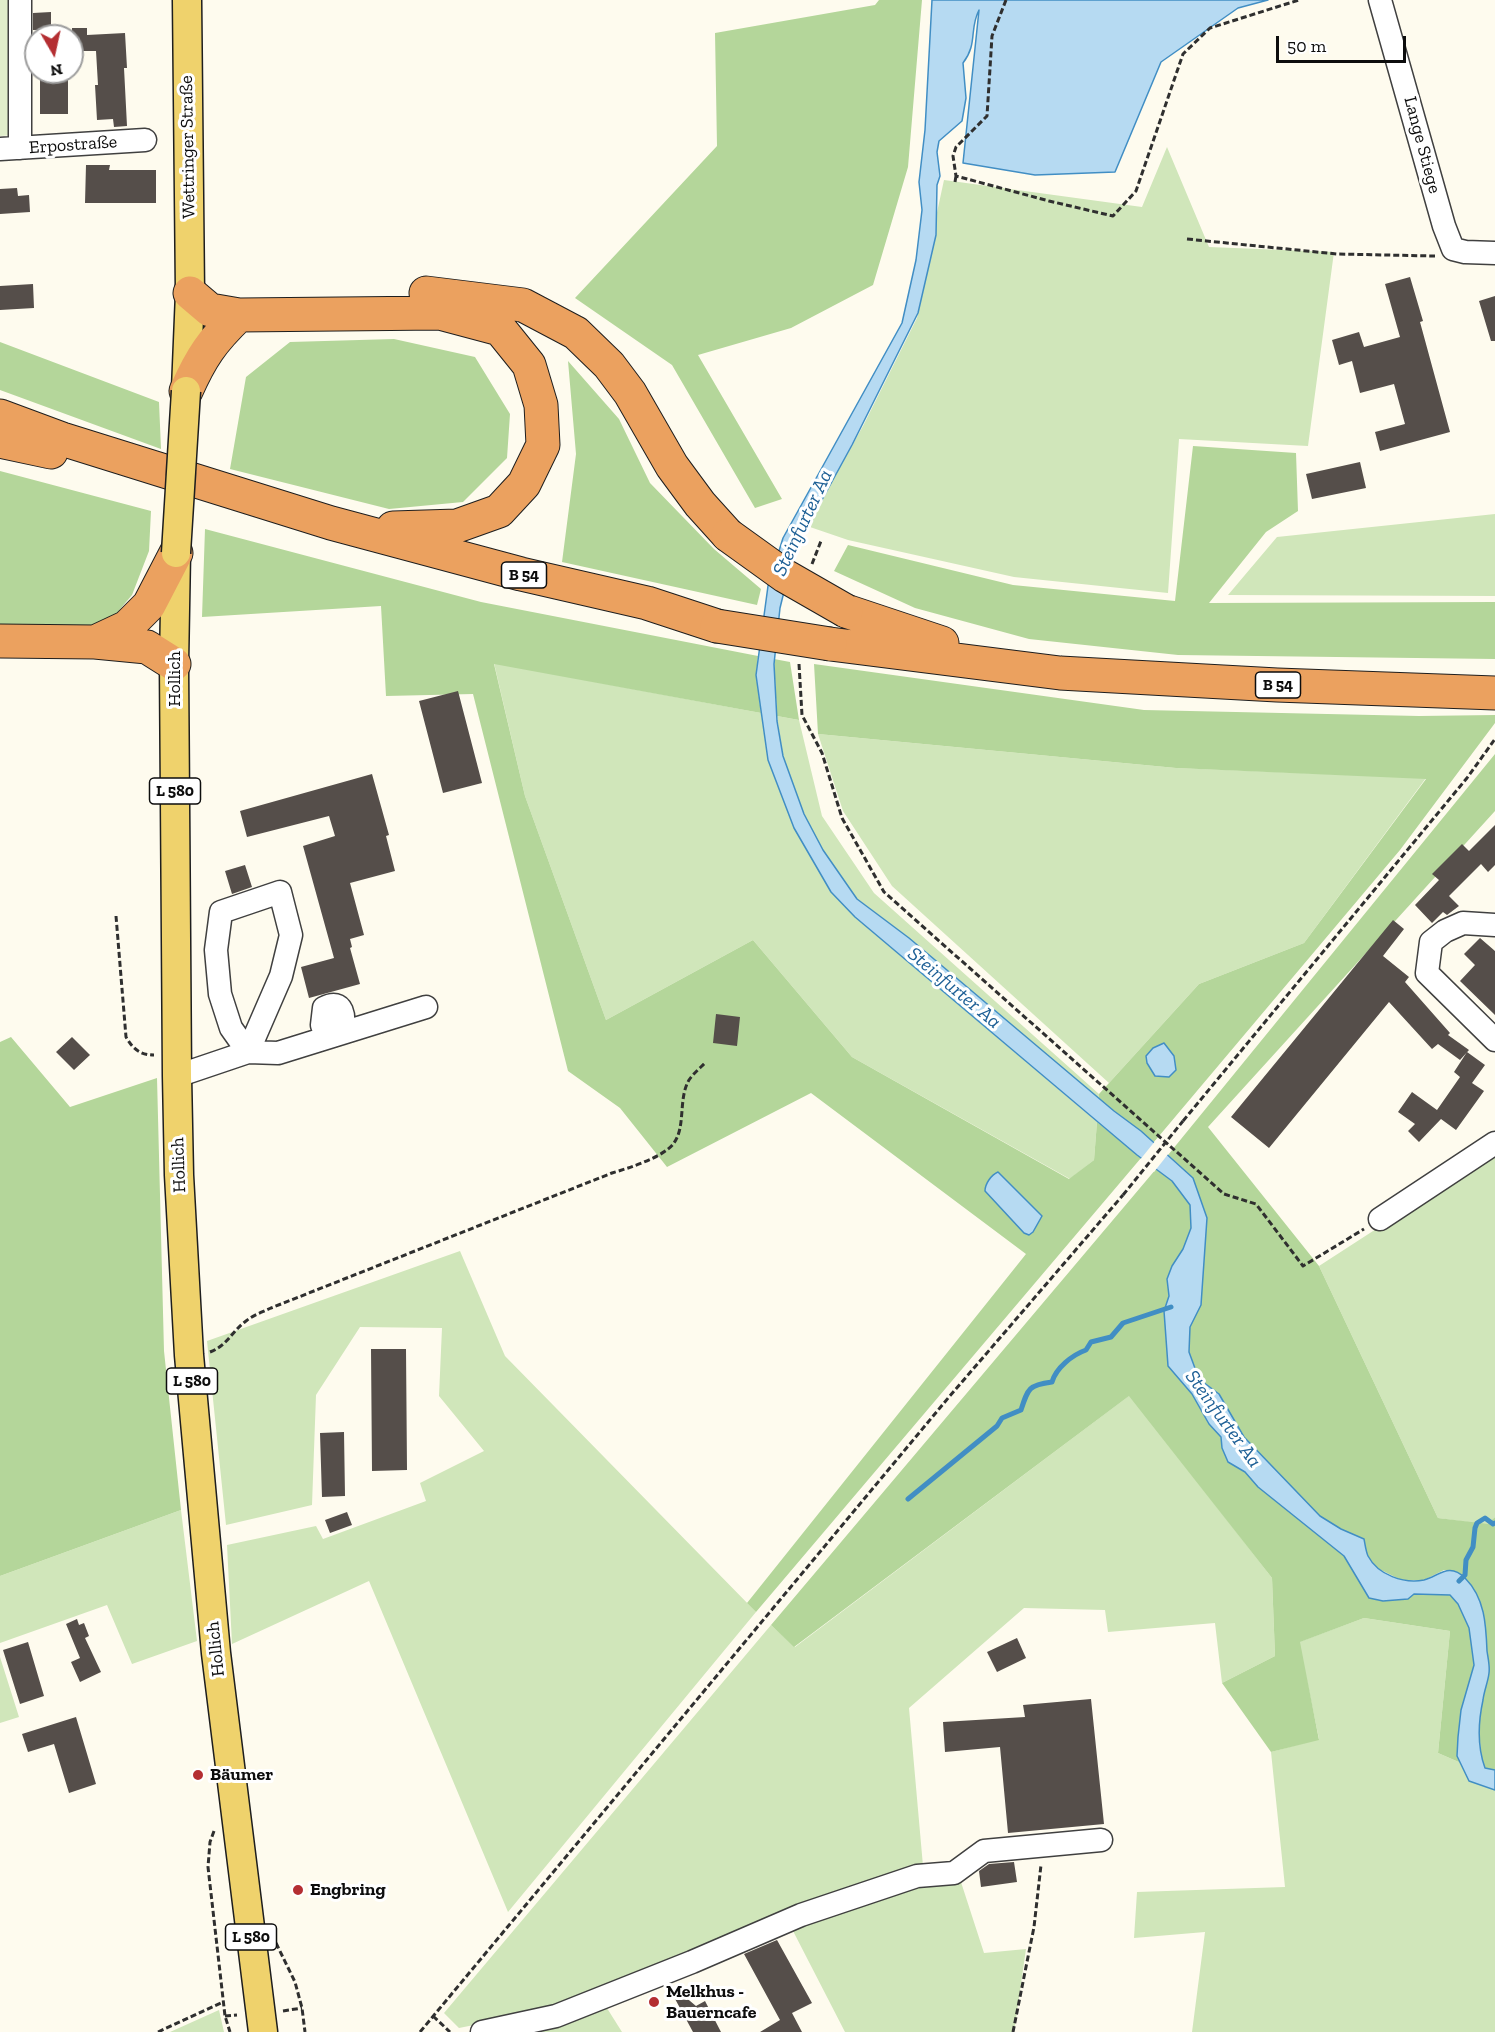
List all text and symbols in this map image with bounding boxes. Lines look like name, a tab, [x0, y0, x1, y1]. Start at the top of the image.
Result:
north arrow	[24, 24, 84, 84]
scale bar	[1279, 24, 1410, 62]
text: 50 m	[1287, 35, 1326, 57]
text: N	[49, 60, 64, 81]
street label: Wettringer Straße	[176, 75, 200, 219]
street label: Lange Stiege	[1399, 94, 1445, 196]
street label: Erpostraße	[28, 131, 118, 159]
water label: Steinfurter Aa	[768, 466, 838, 580]
road number: B 54	[502, 562, 546, 588]
street label: Hollich	[164, 651, 186, 707]
road number: B 54	[1256, 672, 1300, 698]
road number: L 580	[150, 778, 201, 804]
water label: Steinfurter Aa	[902, 942, 1006, 1034]
street label: Hollich	[167, 1137, 191, 1193]
water label: Steinfurter Aa	[1180, 1366, 1266, 1472]
road number: L 580	[166, 1368, 218, 1394]
street label: Hollich	[202, 1620, 230, 1678]
place label: Bäumer	[210, 1764, 273, 1786]
marker: Bäumer	[191, 1768, 205, 1782]
place label: Engbring	[310, 1879, 386, 1901]
marker: Engbring	[291, 1883, 305, 1897]
road number: L 580	[226, 1924, 276, 1950]
place label: Melkhus - Bauerncafe	[666, 1981, 756, 2024]
marker: Melkhus - Bauerncafe	[647, 1995, 661, 2009]

